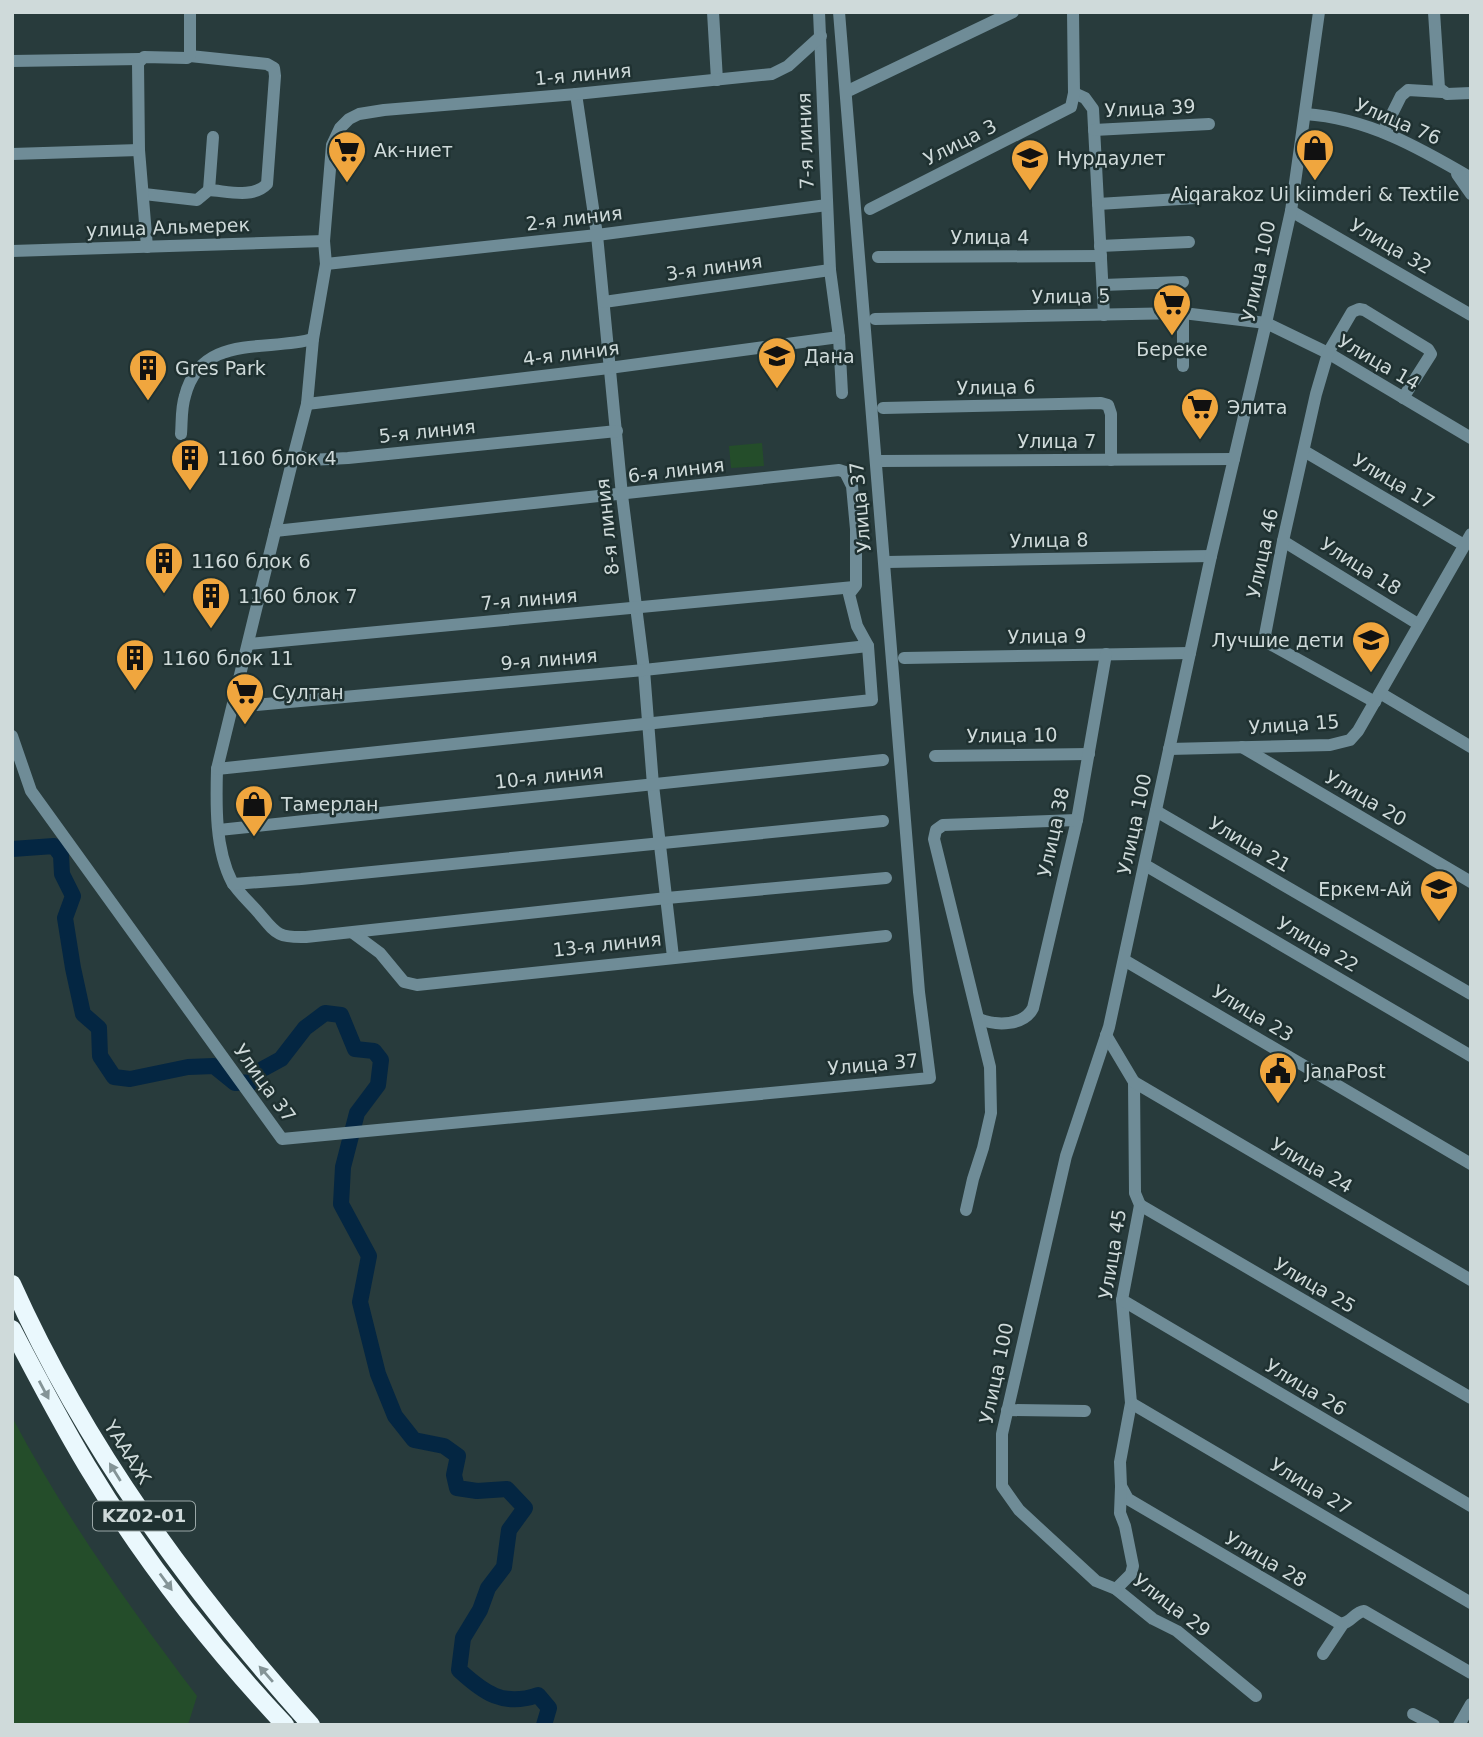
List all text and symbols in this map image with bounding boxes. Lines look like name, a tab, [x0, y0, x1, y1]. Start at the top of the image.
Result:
street label: 1-я линия	[534, 59, 632, 89]
street label: 7-я линия	[792, 92, 818, 190]
street label: Улица 76	[1352, 93, 1444, 149]
street label: Улица 39	[1104, 95, 1196, 121]
street label: Улица 3	[920, 114, 1000, 170]
shop icon: Aiqarakoz Ui kiimderi & Textile	[1294, 127, 1336, 182]
supermarket icon: Ак-ниет	[326, 129, 368, 184]
school or university icon: Нурдаулет	[1009, 137, 1051, 192]
place label: Ак-ниет	[374, 139, 453, 161]
place label: Нурдаулет	[1057, 147, 1166, 169]
place label: Aiqarakoz Ui kiimderi & Textile	[1170, 183, 1460, 205]
street label: 2-я линия	[524, 201, 624, 235]
street label: улица Альмерек	[86, 213, 250, 241]
street label: Улица 32	[1346, 214, 1436, 278]
street label: Улица 100	[1237, 218, 1279, 324]
street label: Улица 4	[951, 226, 1029, 248]
street label: 3-я линия	[664, 249, 764, 285]
supermarket icon: Береке	[1151, 282, 1193, 337]
street label: Улица 5	[1031, 284, 1111, 308]
street label: Улица 14	[1334, 330, 1424, 394]
school or university icon: Дана	[756, 335, 798, 390]
street label: 4-я линия	[521, 336, 621, 370]
place label: Береке	[1136, 338, 1208, 360]
place label: Дана	[804, 345, 855, 367]
building icon: Gres Park	[127, 347, 169, 402]
place label: Gres Park	[175, 357, 266, 379]
street label: Улица 6	[956, 375, 1036, 399]
supermarket icon: Элита	[1179, 386, 1221, 441]
place label: Элита	[1227, 396, 1287, 418]
street label: 5-я линия	[378, 415, 476, 447]
street label: Улица 7	[1018, 430, 1096, 452]
building icon: 1160 блок 4	[169, 437, 211, 492]
place label: 1160 блок 4	[217, 447, 336, 469]
street label: Улица 17	[1349, 449, 1439, 513]
street label: 6-я линия	[626, 453, 726, 487]
street label: Улица 37	[845, 461, 875, 553]
street label: 8-я линия	[591, 478, 623, 576]
street label: Улица 46	[1242, 506, 1282, 600]
street label: Улица 8	[1009, 528, 1089, 552]
street label: Улица 18	[1317, 533, 1405, 599]
building icon: 1160 блок 6	[143, 540, 185, 595]
place label: 1160 блок 6	[191, 550, 310, 572]
building icon: 1160 блок 7	[190, 575, 232, 630]
street label: 7-я линия	[480, 584, 578, 614]
place label: 1160 блок 7	[238, 585, 357, 607]
school or university icon: Лучшие дети	[1350, 619, 1392, 674]
street label: Улица 9	[1007, 624, 1087, 648]
place label: Лучшие дети	[1212, 629, 1344, 651]
building icon: 1160 блок 11	[114, 637, 156, 692]
street label: 9-я линия	[500, 644, 598, 674]
place label: 1160 блок 11	[162, 647, 294, 669]
supermarket icon: Султан	[224, 671, 266, 726]
place label: Султан	[272, 681, 344, 703]
street label: Улица 15	[1248, 710, 1340, 738]
street label: Улица 10	[966, 723, 1058, 747]
street label: 10-я линия	[494, 759, 604, 793]
street label: Улица 20	[1321, 766, 1411, 830]
street label: Улица 100	[1113, 771, 1155, 877]
shop icon: Тамерлан	[233, 783, 275, 838]
street label: Улица 38	[1033, 785, 1073, 879]
place label: Тамерлан	[280, 793, 379, 815]
street label: Улица 21	[1205, 812, 1295, 876]
school or university icon: Еркем-Ай	[1418, 868, 1460, 923]
place label: Еркем-Ай	[1318, 878, 1412, 900]
street label: Улица 22	[1273, 912, 1363, 976]
street label: 13-я линия	[552, 927, 662, 961]
street label: Улица 23	[1208, 980, 1298, 1046]
street label: Улица 37	[229, 1040, 301, 1126]
street label: Улица 37	[827, 1049, 919, 1079]
public building icon: JanaPost	[1257, 1050, 1299, 1105]
place label: JanaPost	[1304, 1060, 1386, 1082]
street label: Улица 24	[1267, 1133, 1357, 1197]
street label: Улица 45	[1094, 1207, 1130, 1301]
street label: Улица 25	[1270, 1253, 1360, 1317]
street label: Улица 100	[975, 1320, 1017, 1426]
street label: Улица 26	[1261, 1354, 1351, 1420]
one-way arrow	[38, 1380, 50, 1400]
street label: ҮАААЖ	[99, 1415, 156, 1488]
street label: Улица 27	[1266, 1453, 1356, 1519]
one-way arrow	[109, 1463, 122, 1482]
road number: KZ02-01	[93, 1502, 195, 1531]
street label: Улица 28	[1221, 1527, 1311, 1591]
street label: Улица 29	[1129, 1569, 1215, 1641]
one-way arrow	[158, 1573, 172, 1591]
one-way arrow	[258, 1665, 274, 1683]

